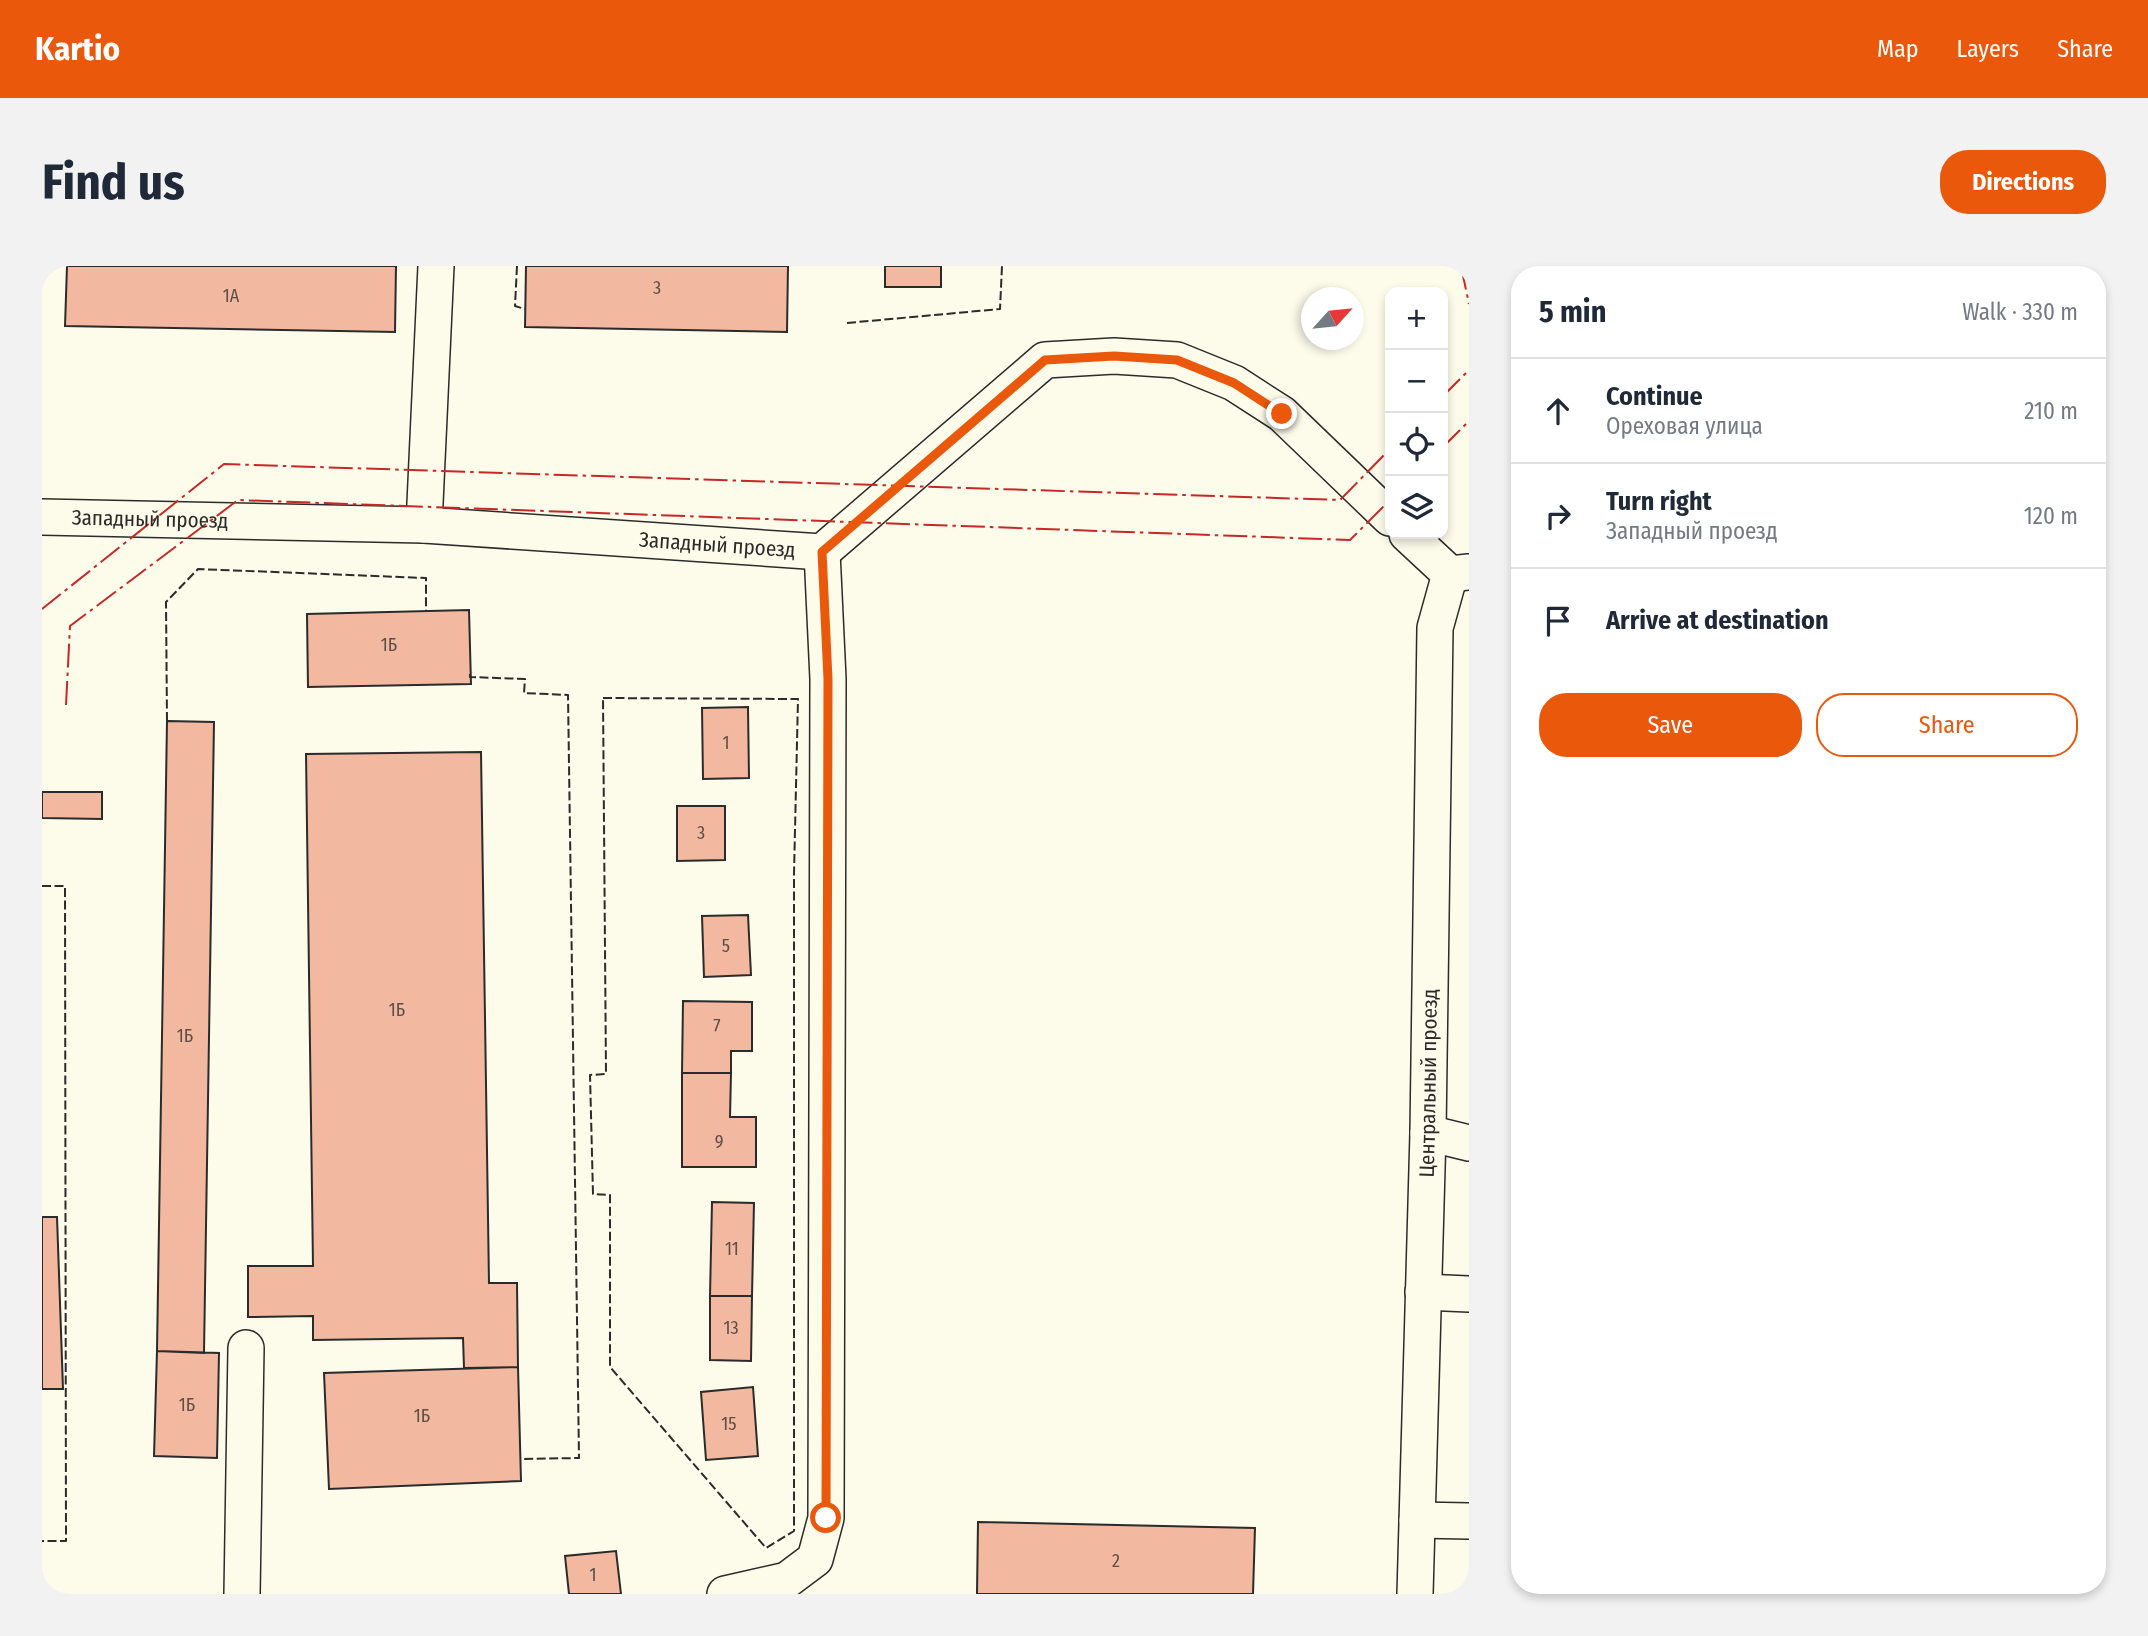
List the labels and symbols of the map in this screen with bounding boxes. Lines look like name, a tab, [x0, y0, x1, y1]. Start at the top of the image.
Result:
house number: 3	[653, 277, 661, 299]
house number: 1А	[223, 285, 240, 307]
north arrow	[1301, 287, 1364, 350]
route end	[1266, 398, 1297, 429]
street label: Западный проезд	[71, 505, 229, 534]
street label: Западный проезд	[638, 527, 796, 563]
house number: 1Б	[381, 634, 397, 656]
house number: 1	[722, 732, 730, 754]
house number: 3	[697, 822, 705, 844]
house number: 5	[722, 935, 730, 957]
street label: Центральный проезд	[1414, 989, 1443, 1178]
house number: 1Б	[389, 999, 405, 1021]
house number: 7	[713, 1015, 721, 1037]
house number: 1Б	[177, 1025, 193, 1047]
house number: 9	[715, 1131, 723, 1153]
house number: 11	[725, 1238, 739, 1260]
house number: 13	[723, 1317, 739, 1339]
house number: 1Б	[179, 1394, 195, 1416]
house number: 1Б	[414, 1405, 430, 1427]
house number: 15	[721, 1413, 737, 1435]
route start	[810, 1502, 841, 1533]
house number: 2	[1112, 1550, 1120, 1572]
house number: 1	[589, 1564, 597, 1586]

